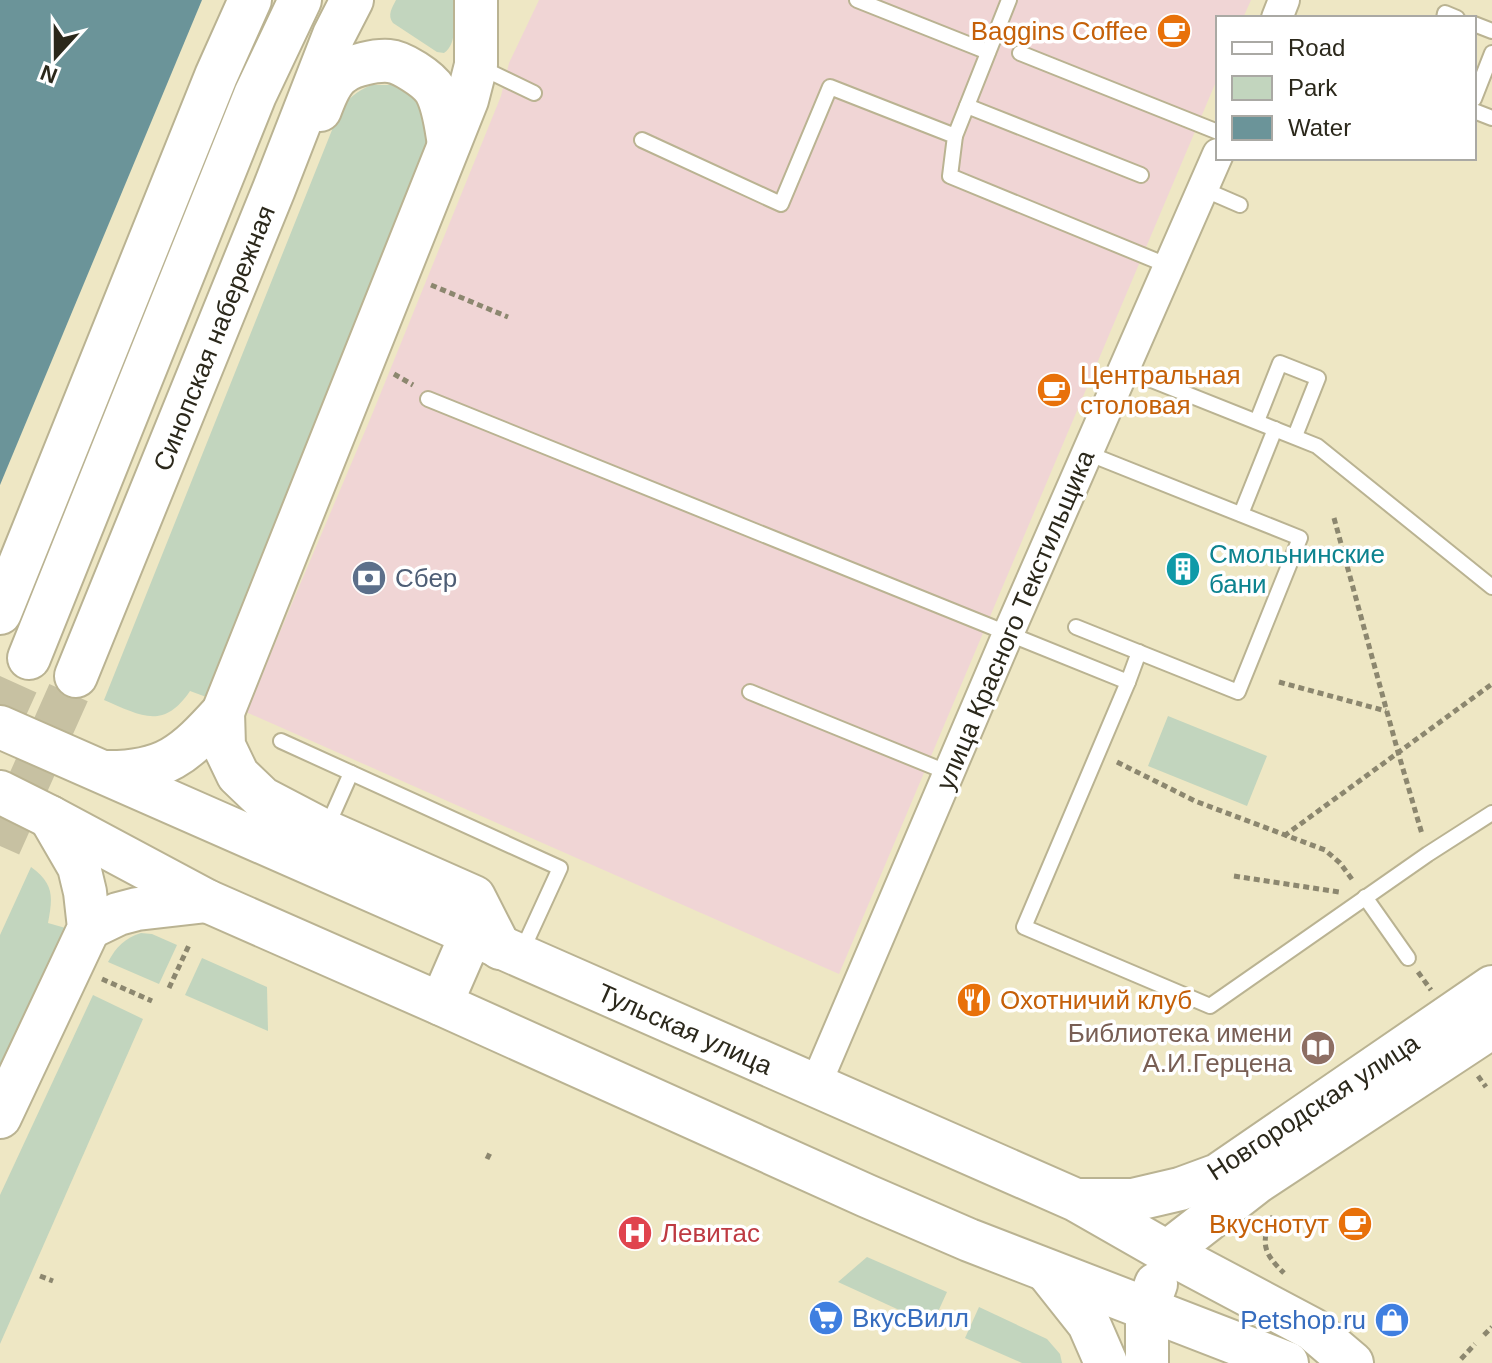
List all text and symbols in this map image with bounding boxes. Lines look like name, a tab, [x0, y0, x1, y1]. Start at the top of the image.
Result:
cafe icon: Baggins Coffee	[1155, 12, 1193, 50]
north arrow	[16, 16, 96, 96]
place label: Baggins Coffee	[971, 16, 1148, 46]
legend	[1216, 16, 1476, 160]
text: Road	[1288, 34, 1345, 61]
text: N	[37, 60, 61, 89]
text: Park	[1288, 74, 1338, 101]
text: Water	[1288, 114, 1351, 141]
street label: Синопская набережная	[147, 201, 281, 475]
place label: Центральная столовая	[1080, 360, 1241, 420]
cafe icon: Центральная столовая	[1035, 371, 1073, 409]
street label: улица Красного Текстильщика	[930, 445, 1101, 794]
place label: Смольнинские бани	[1209, 539, 1385, 599]
building icon: Смольнинские бани	[1164, 550, 1202, 588]
bank icon: Сбер	[350, 559, 388, 597]
place label: Сбер	[395, 563, 457, 593]
street label: Тульская улица	[593, 977, 777, 1081]
restaurant icon: Охотничий клуб	[955, 981, 993, 1019]
place label: Охотничий клуб	[1000, 985, 1192, 1015]
place label: Библиотека имени А.И.Герцена	[1068, 1018, 1293, 1078]
street label: Новгородская улица	[1202, 1027, 1425, 1187]
library icon: Библиотека имени А.И.Герцена	[1299, 1029, 1337, 1067]
cafe icon: Вкуснотут	[1336, 1205, 1374, 1243]
place label: Вкуснотут	[1209, 1209, 1329, 1239]
hospital icon: Левитас	[616, 1214, 654, 1252]
place label: Левитас	[661, 1218, 760, 1248]
supermarket icon: ВкусВилл	[807, 1299, 845, 1337]
shop icon: Petshop.ru	[1373, 1301, 1411, 1339]
place label: ВкусВилл	[852, 1303, 969, 1333]
place label: Petshop.ru	[1240, 1305, 1366, 1335]

